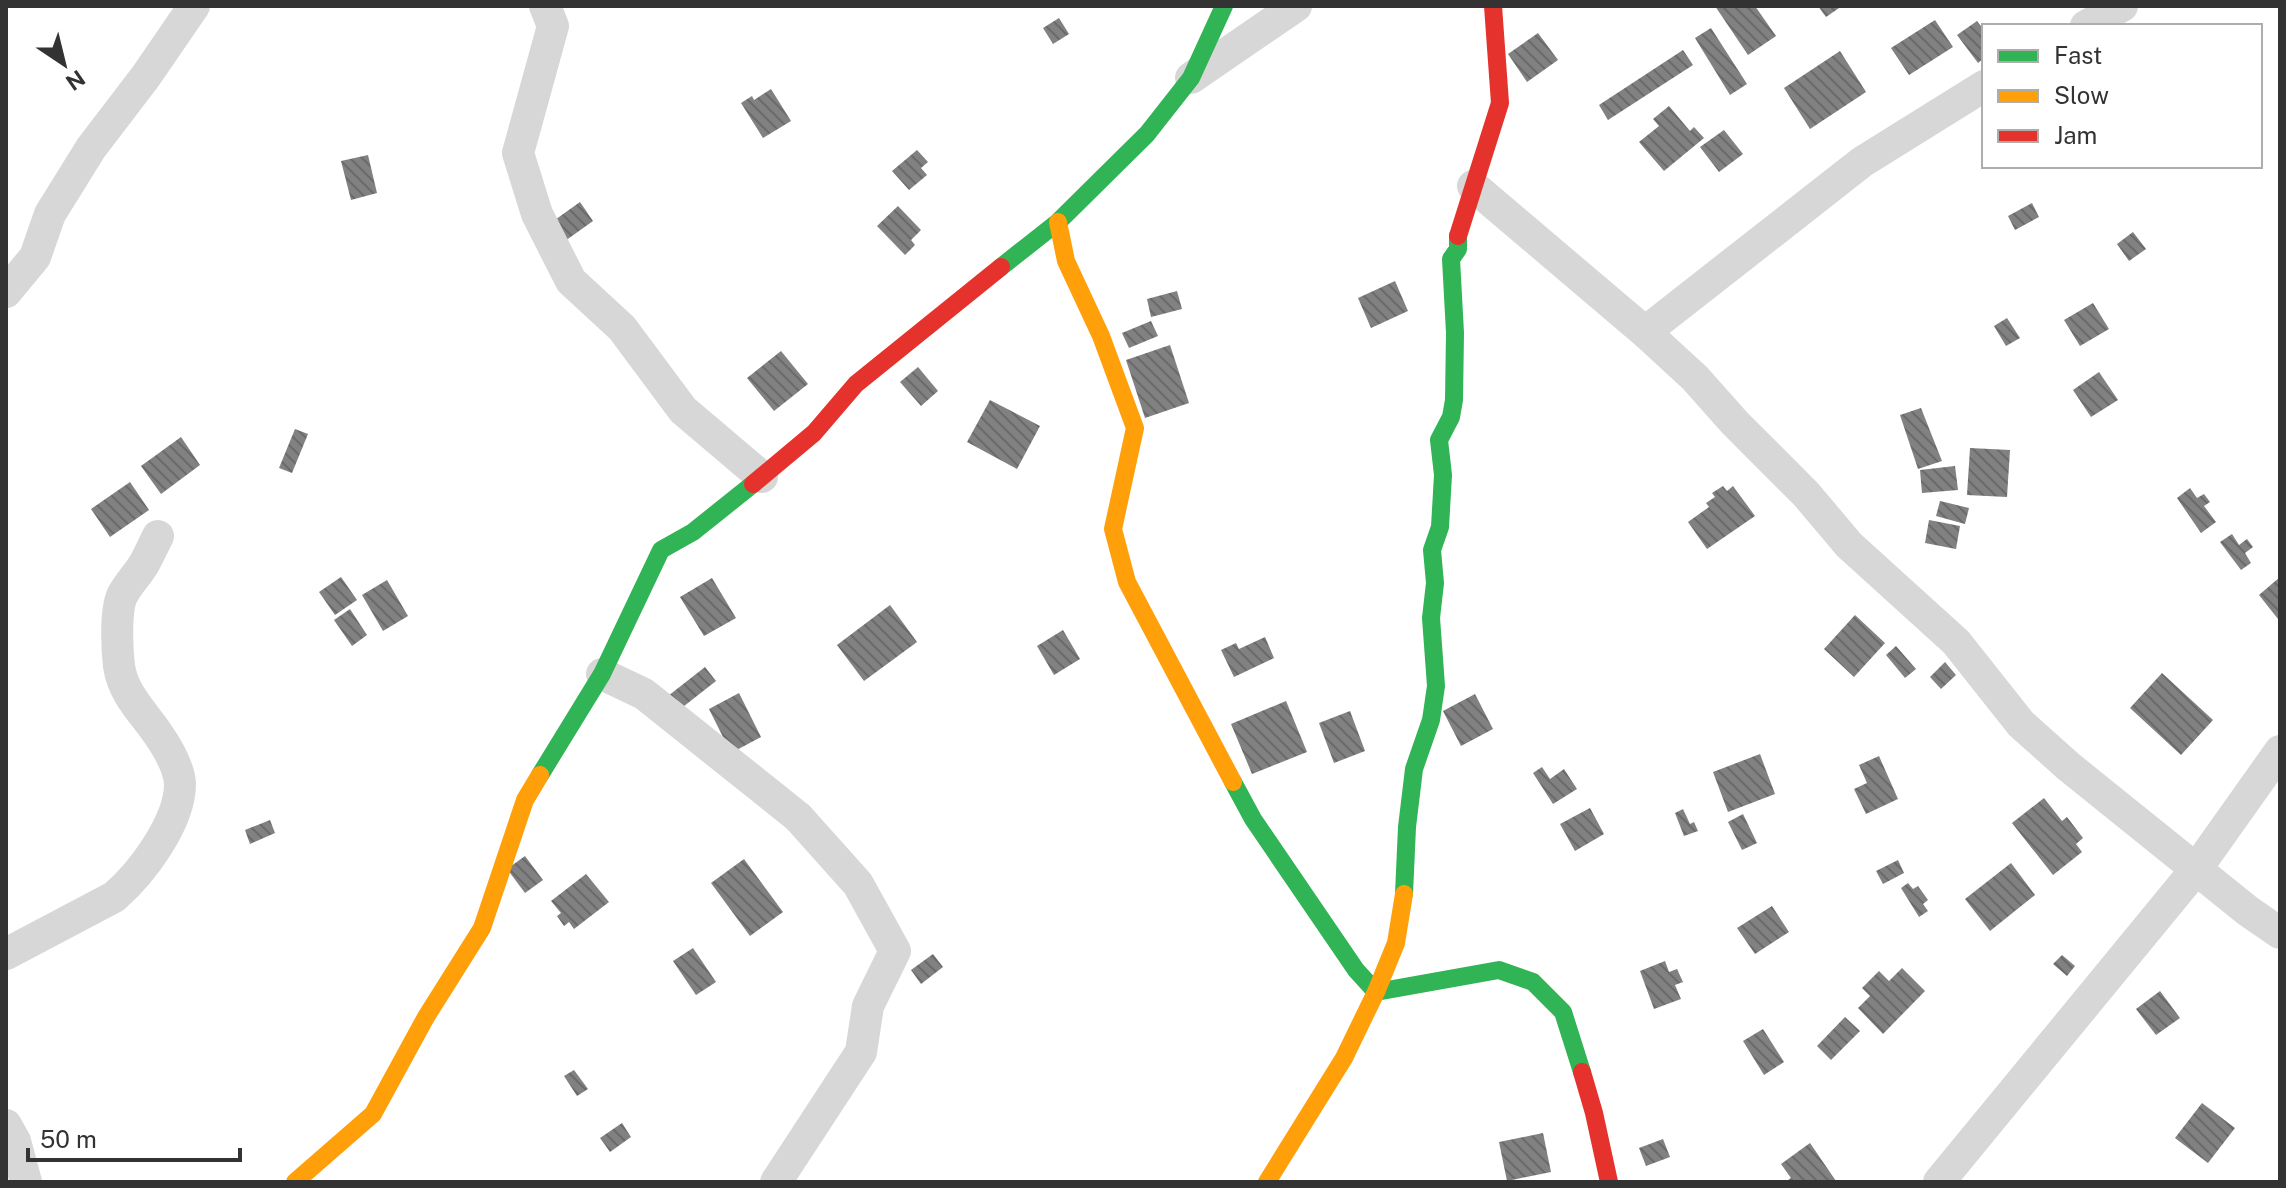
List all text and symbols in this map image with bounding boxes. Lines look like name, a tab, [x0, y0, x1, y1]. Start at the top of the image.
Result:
north arrow	[24, 24, 104, 104]
legend	[1982, 24, 2262, 168]
text: Fast	[2054, 41, 2102, 69]
text: N	[61, 65, 90, 96]
text: Slow	[2054, 81, 2109, 109]
text: Jam	[2054, 121, 2097, 149]
scale bar	[28, 1112, 240, 1162]
text: 50 m	[40, 1125, 97, 1153]

